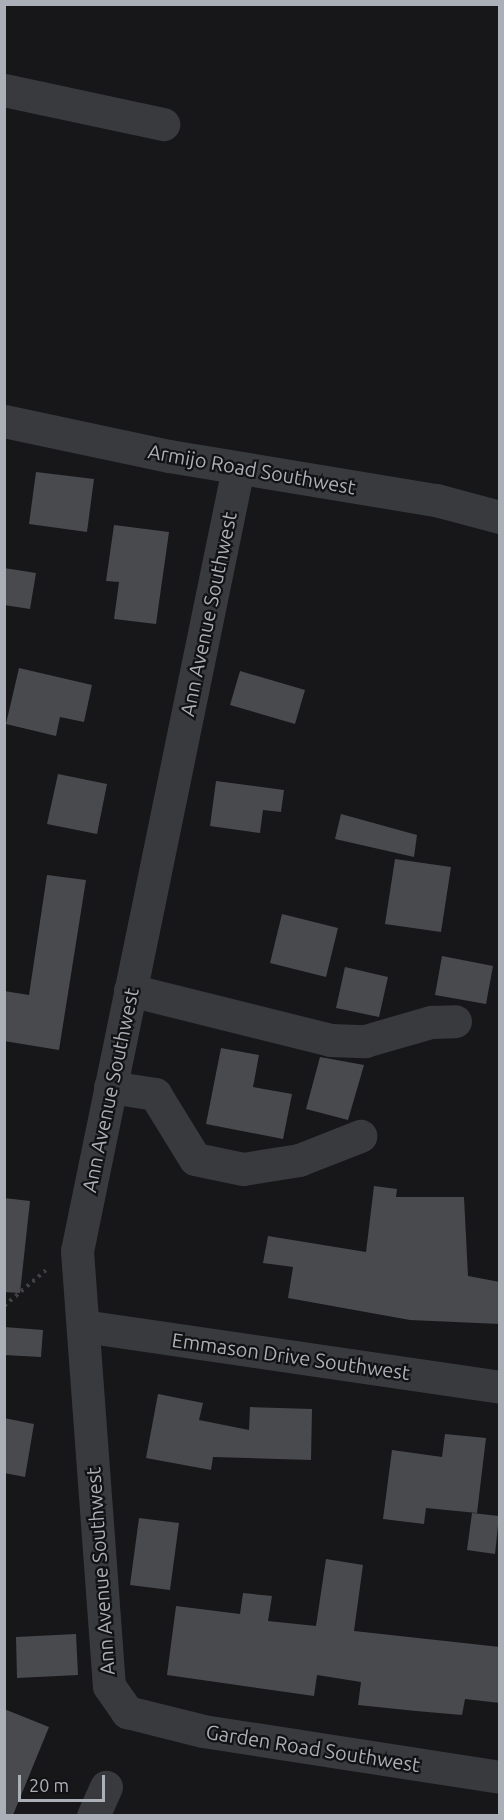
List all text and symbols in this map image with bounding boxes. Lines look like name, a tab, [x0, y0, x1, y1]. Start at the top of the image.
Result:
street label: Armijo Road Southwest	[146, 439, 358, 499]
street label: Ann Avenue Southwest	[175, 510, 241, 718]
street label: Ann Avenue Southwest	[77, 986, 143, 1194]
street label: Emmason Drive Southwest	[170, 1327, 412, 1385]
street label: Ann Avenue Southwest	[81, 1466, 119, 1676]
street label: Garden Road Southwest	[204, 1719, 422, 1777]
scale bar	[21, 1763, 108, 1801]
text: 20 m	[29, 1775, 69, 1795]

